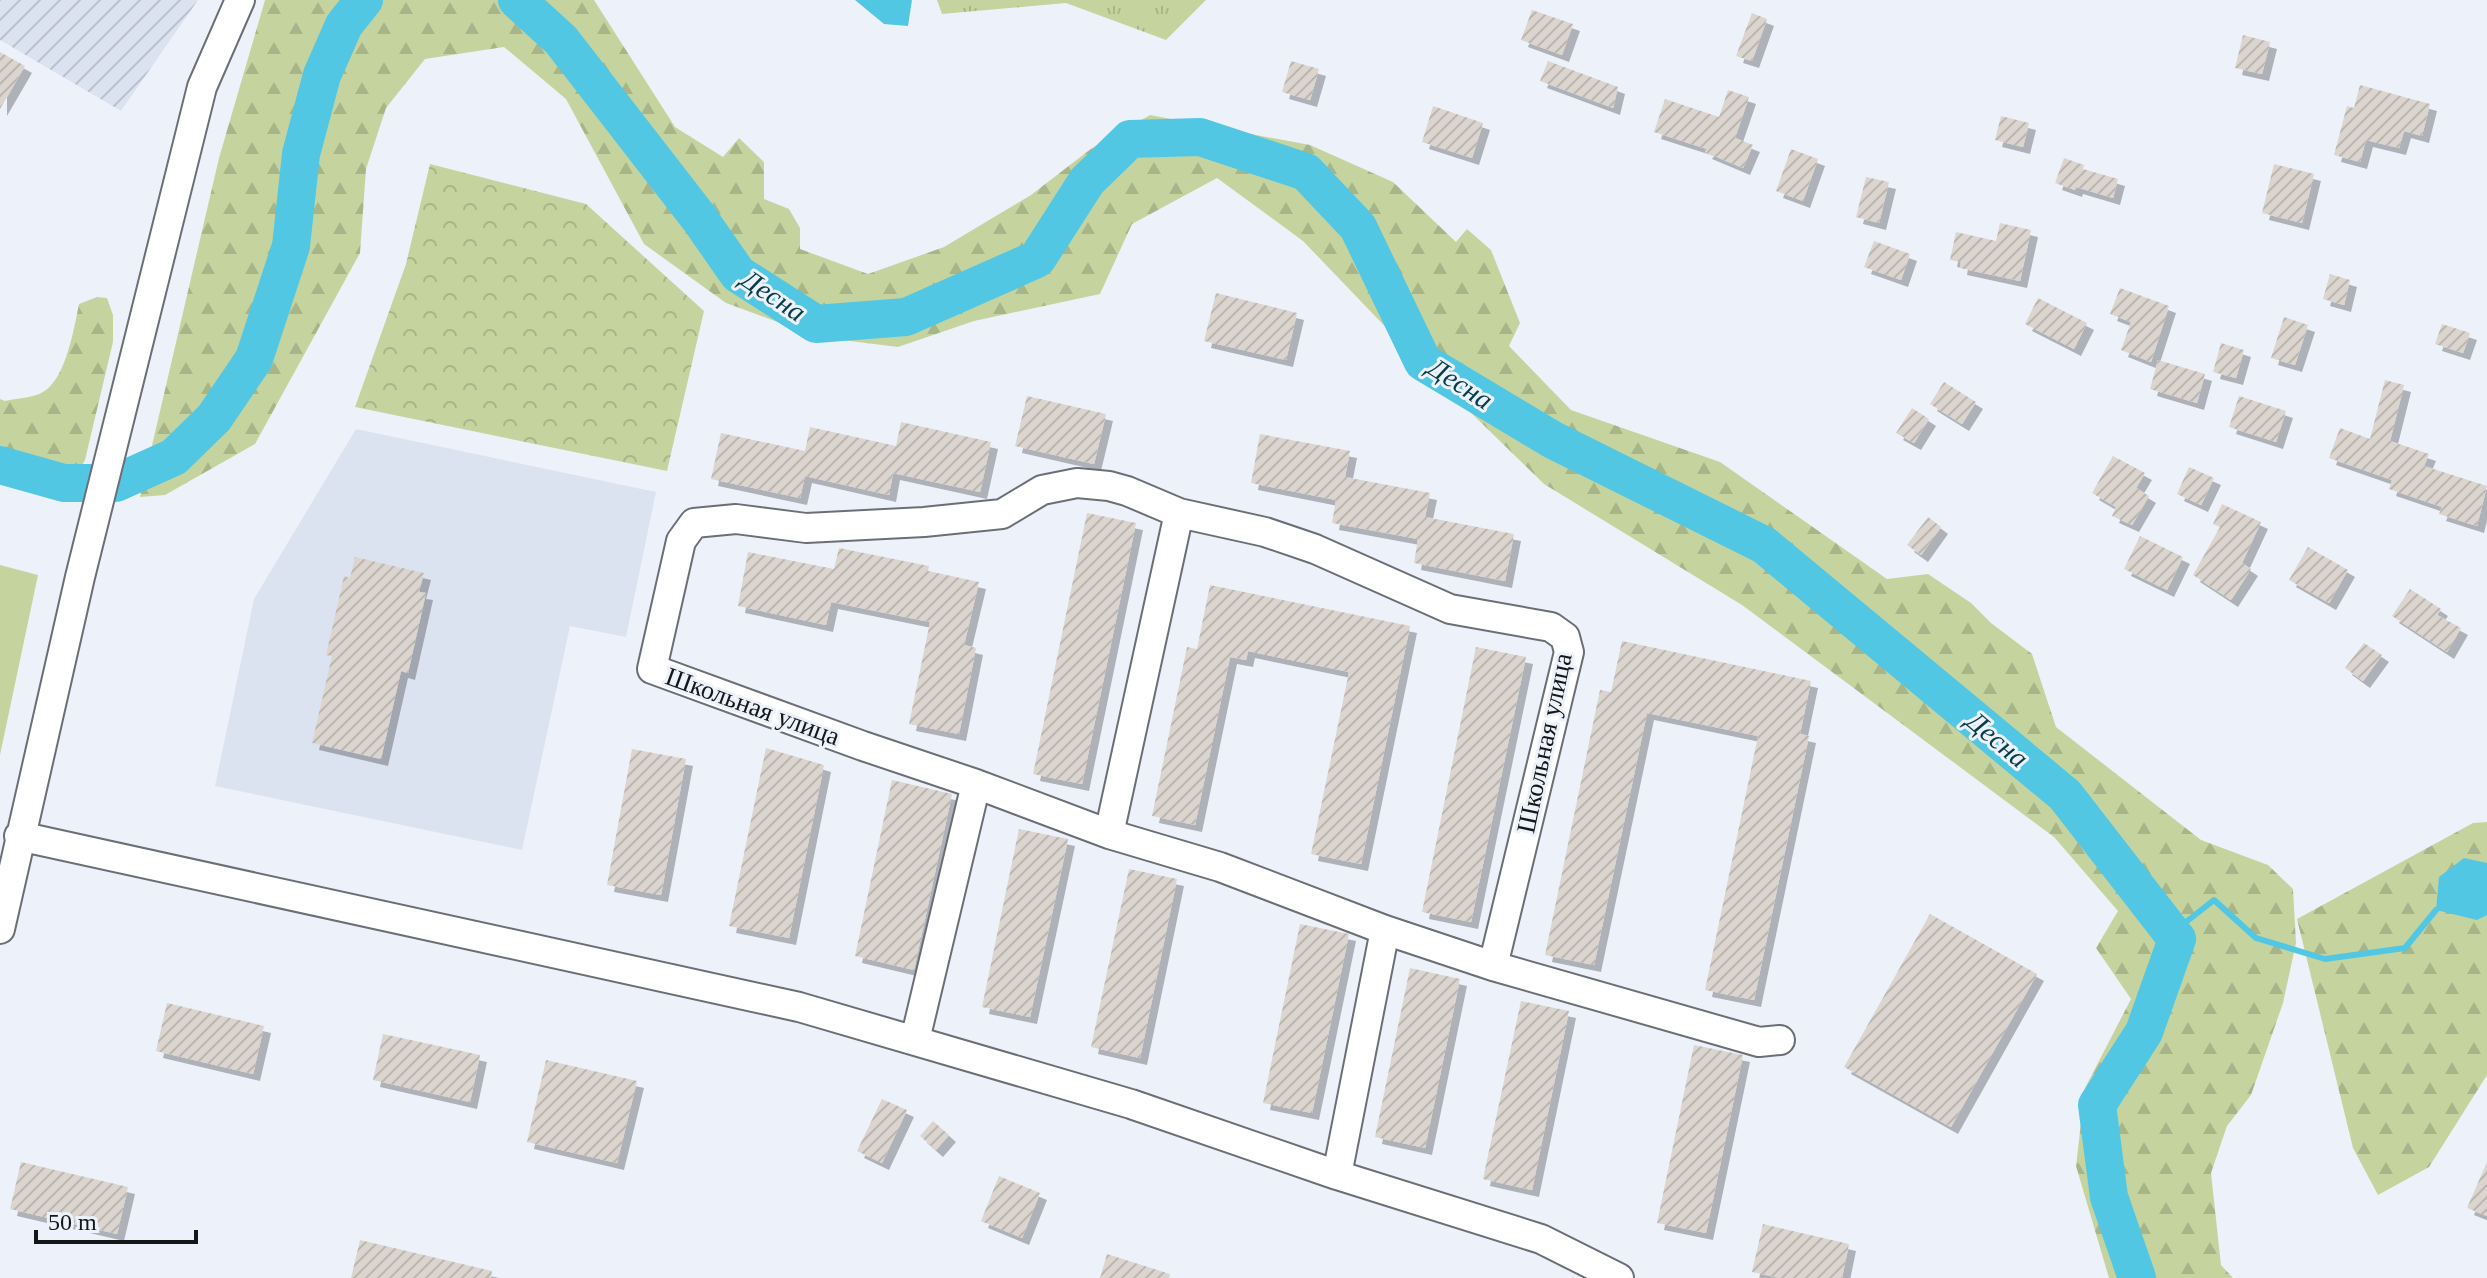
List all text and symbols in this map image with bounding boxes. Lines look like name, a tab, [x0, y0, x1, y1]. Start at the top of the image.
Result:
water label: Десна	[733, 261, 811, 328]
water label: Десна	[1420, 350, 1499, 416]
street label: Школьная улица	[1511, 650, 1578, 836]
street label: Школьная улица	[662, 662, 844, 752]
water label: Десна	[1959, 703, 2035, 774]
scale bar	[36, 1194, 196, 1244]
text: 50 m	[48, 1209, 97, 1235]

